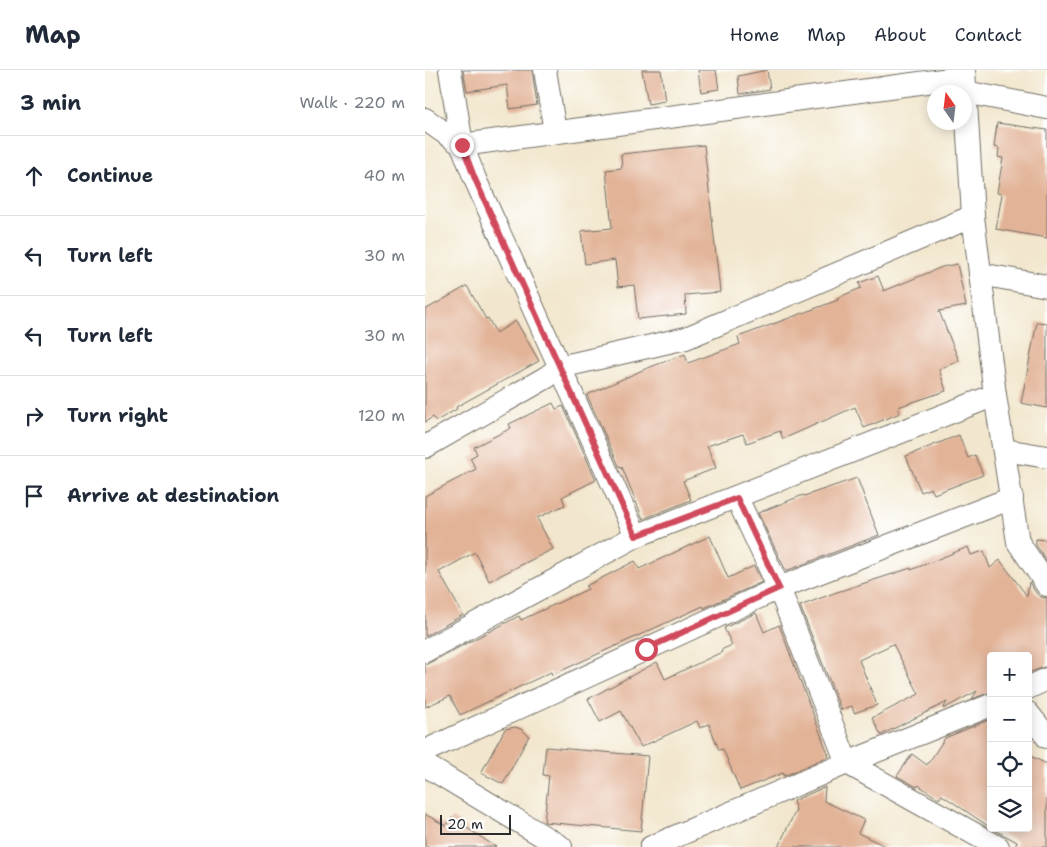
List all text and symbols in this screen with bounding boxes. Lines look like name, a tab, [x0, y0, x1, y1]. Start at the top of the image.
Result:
text: Map	[25, 19, 81, 51]
text: Home	[730, 23, 779, 47]
text: Map	[807, 23, 846, 47]
text: About	[874, 23, 927, 47]
text: Contact	[955, 23, 1022, 47]
north arrow	[927, 85, 972, 130]
text: 3 min	[20, 89, 81, 117]
text: Walk · 220 m	[299, 92, 405, 113]
route end	[451, 134, 474, 157]
icon: ahead	[20, 162, 48, 190]
text: Continue	[67, 163, 153, 188]
text: 40 m	[363, 165, 405, 186]
icon: left	[20, 242, 48, 270]
text: Turn left	[67, 243, 153, 268]
text: 30 m	[364, 245, 405, 266]
icon: left	[20, 322, 48, 350]
text: Turn left	[67, 323, 153, 348]
text: 30 m	[364, 325, 405, 346]
icon: right	[20, 402, 48, 430]
text: Turn right	[67, 403, 168, 428]
text: 120 m	[358, 405, 405, 426]
icon: arrive	[20, 482, 48, 510]
text: Arrive at destination	[67, 483, 279, 508]
route start	[635, 638, 658, 661]
map controls	[987, 652, 1032, 832]
button: +	[987, 652, 1032, 697]
button: −	[987, 697, 1032, 742]
button: locate	[987, 742, 1032, 787]
button: layers	[987, 787, 1032, 832]
scale bar	[440, 812, 511, 835]
text: 20 m	[447, 815, 483, 833]

